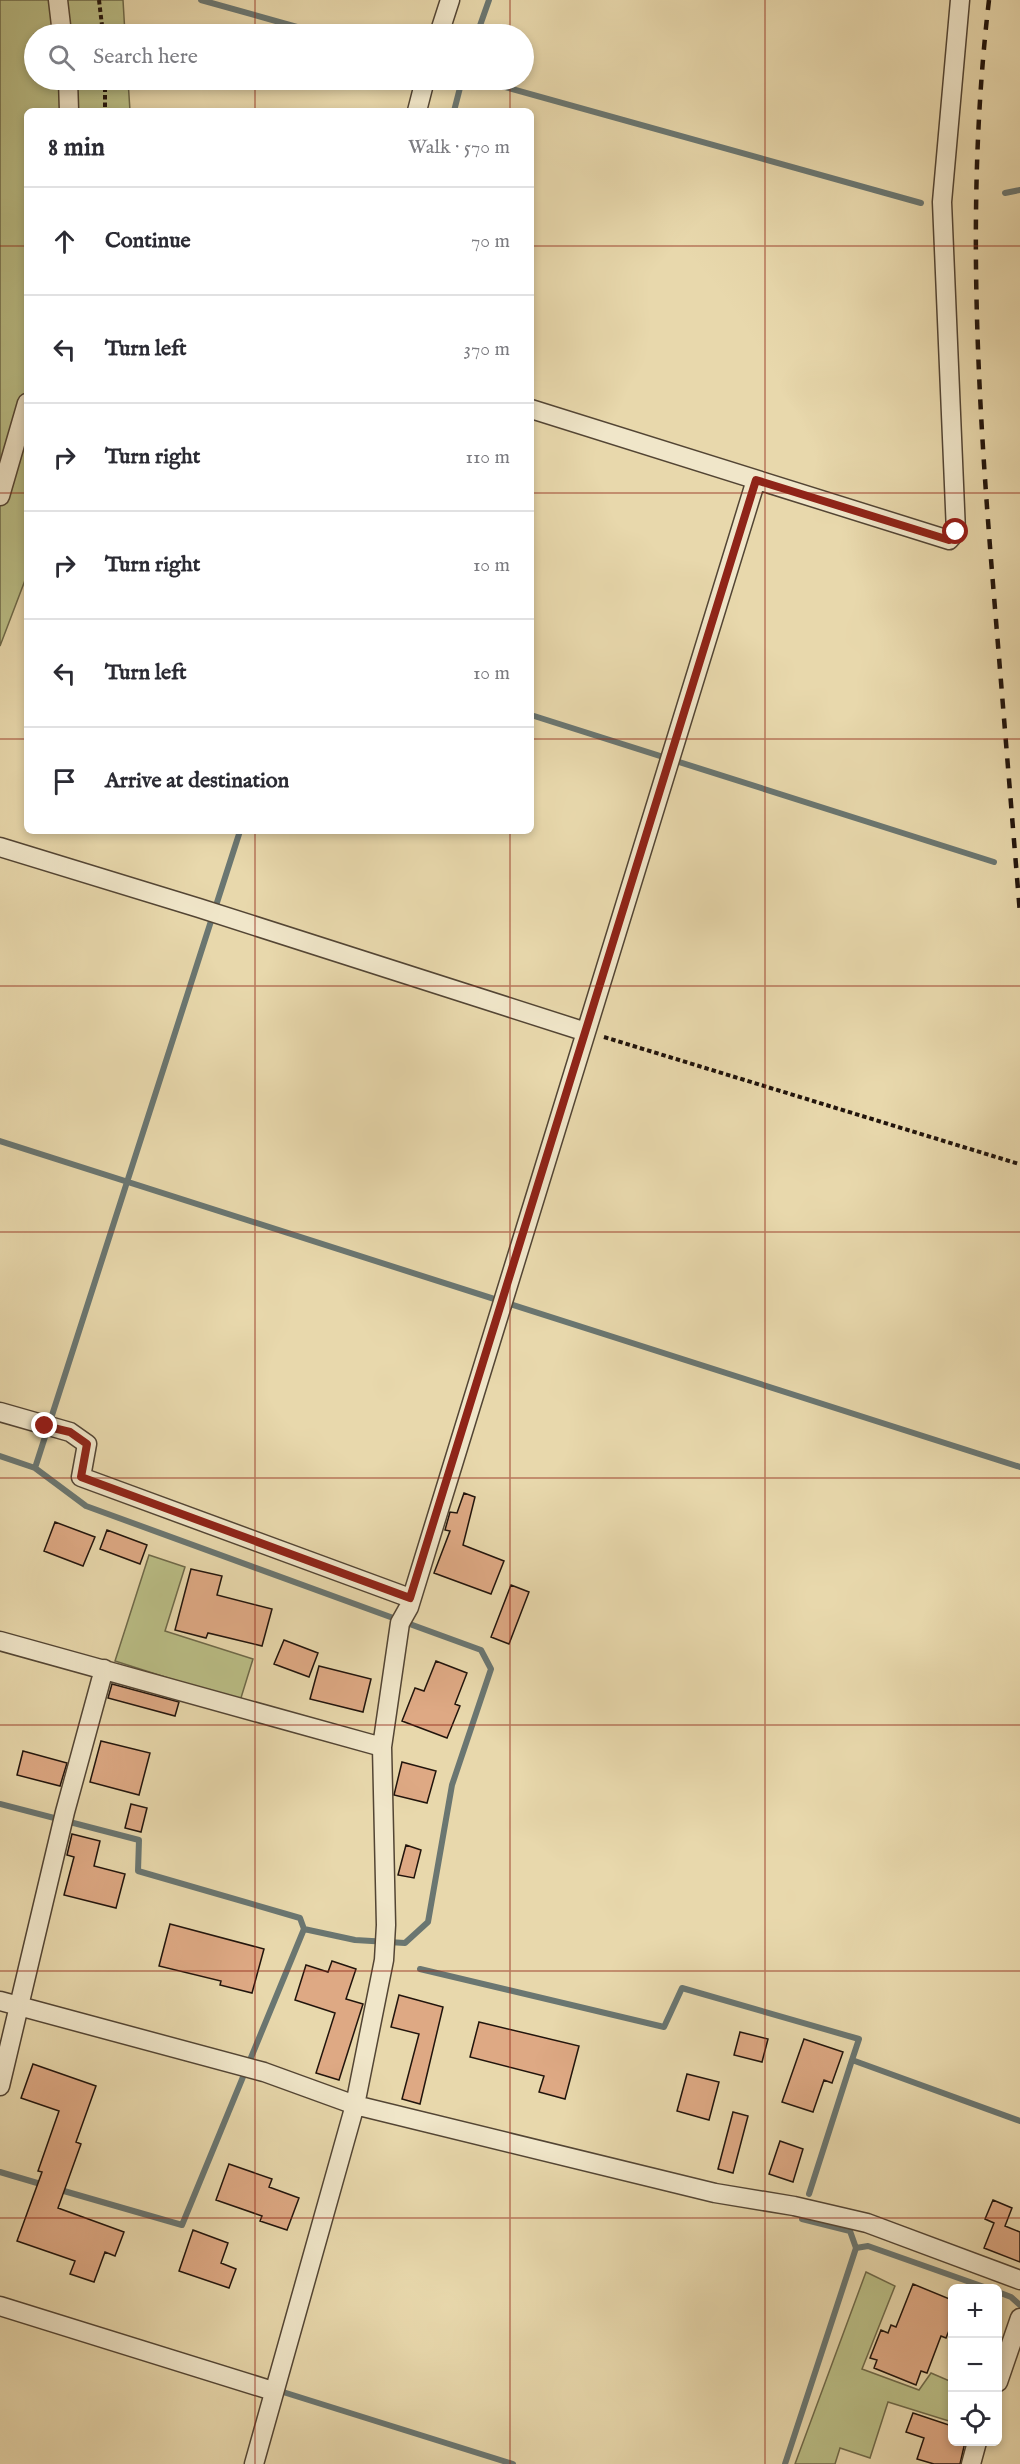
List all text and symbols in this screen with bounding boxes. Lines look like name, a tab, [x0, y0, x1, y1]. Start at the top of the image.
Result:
search box	[24, 24, 534, 90]
icon: search	[45, 41, 78, 74]
text: Search here	[93, 43, 198, 71]
text: 8 min	[48, 131, 105, 164]
text: Walk · 570 m	[408, 135, 510, 160]
icon: ahead	[48, 225, 81, 258]
text: Continue	[105, 227, 191, 255]
text: 70 m	[471, 229, 510, 254]
icon: left	[48, 333, 81, 366]
text: Turn left	[105, 335, 187, 363]
text: 370 m	[464, 337, 510, 362]
icon: right	[48, 441, 81, 474]
text: Turn right	[105, 443, 200, 471]
text: 110 m	[466, 445, 510, 470]
route start	[942, 518, 968, 544]
icon: right	[48, 549, 81, 582]
text: Turn right	[105, 551, 200, 579]
text: 10 m	[473, 553, 510, 578]
icon: left	[48, 657, 81, 690]
text: Turn left	[105, 659, 187, 687]
text: 10 m	[473, 661, 510, 686]
icon: arrive	[48, 765, 81, 798]
text: Arrive at destination	[105, 767, 289, 795]
route end	[31, 1412, 57, 1438]
map controls	[948, 2284, 1002, 2446]
button: +	[948, 2284, 1002, 2338]
button: −	[948, 2338, 1002, 2392]
button: locate	[948, 2392, 1002, 2446]

